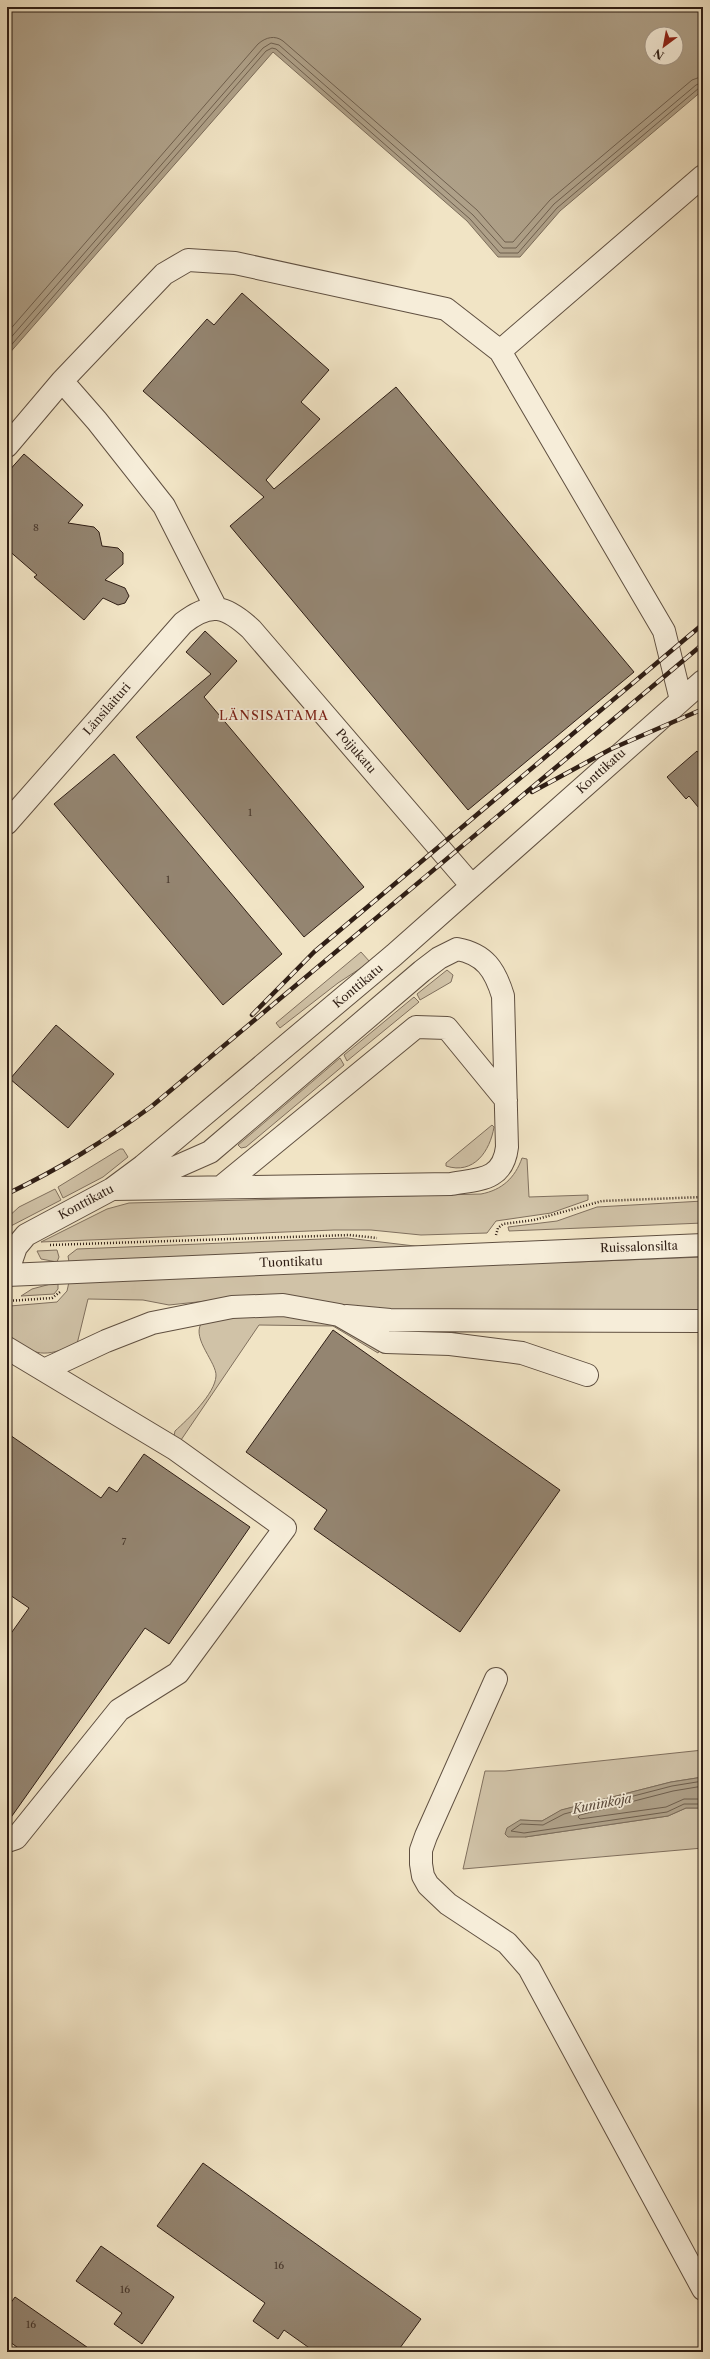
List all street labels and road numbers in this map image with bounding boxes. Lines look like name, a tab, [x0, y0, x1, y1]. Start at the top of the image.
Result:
street label: Länsilaituri	[80, 679, 134, 738]
street label: Poijukatu	[333, 725, 380, 776]
street label: Konttikatu	[573, 744, 629, 796]
street label: Konttikatu	[330, 960, 386, 1011]
street label: Konttikatu	[55, 1180, 117, 1222]
street label: Ruissalonsilta	[600, 1238, 679, 1255]
street label: Tuontikatu	[259, 1253, 324, 1270]

